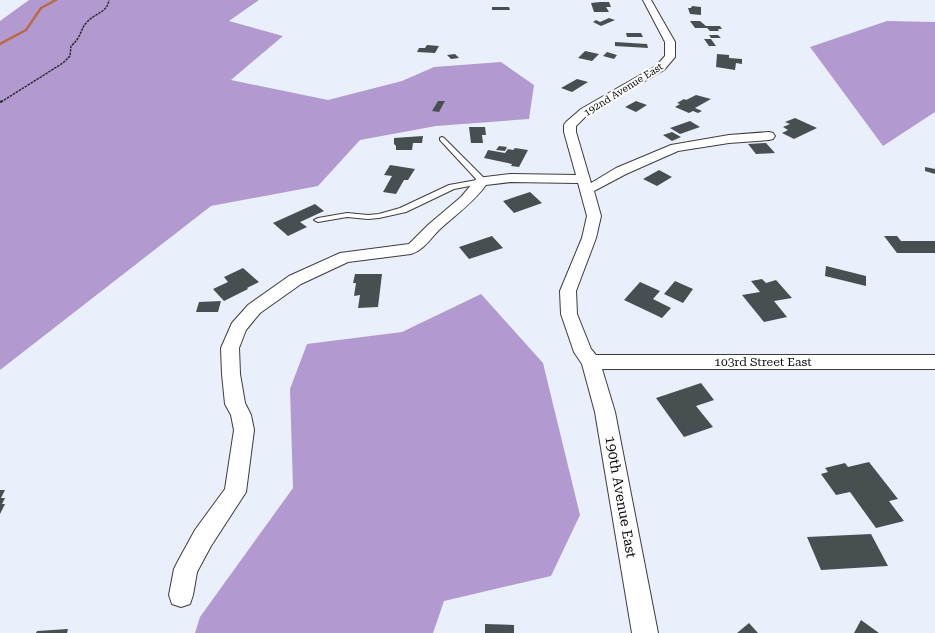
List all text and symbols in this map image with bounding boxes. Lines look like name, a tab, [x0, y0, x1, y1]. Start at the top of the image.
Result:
street label: 192nd Avenue East	[582, 61, 665, 118]
street label: 103rd Street East	[714, 355, 812, 369]
street label: 190th Avenue East	[602, 435, 640, 559]

